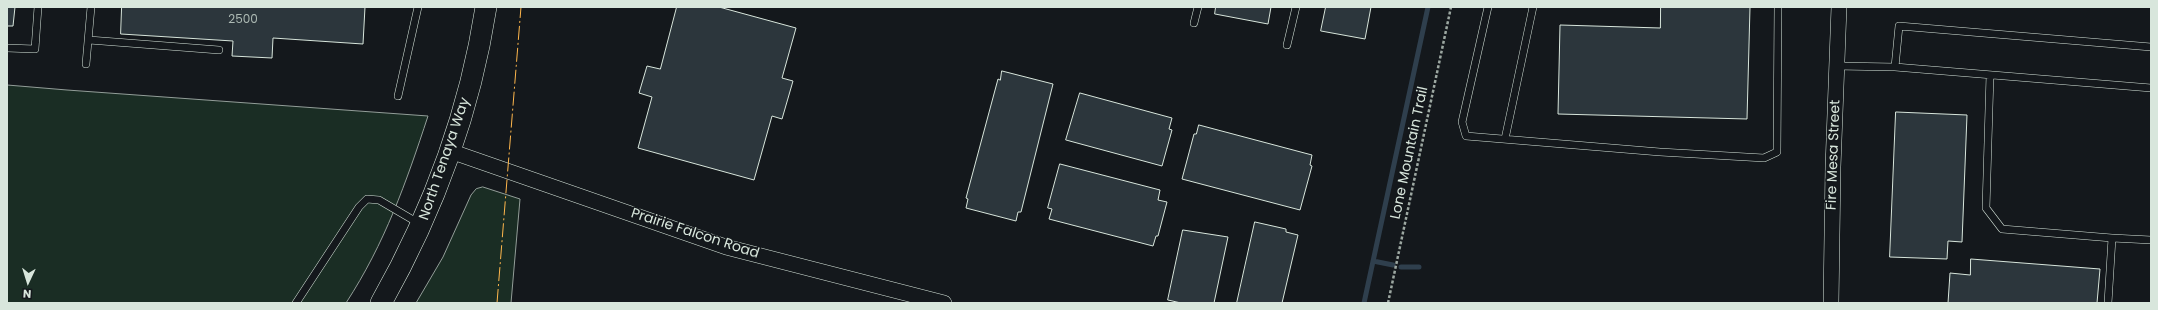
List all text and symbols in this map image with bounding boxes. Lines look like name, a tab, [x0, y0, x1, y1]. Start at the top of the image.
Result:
house number: 2500	[228, 13, 258, 27]
street label: Lone Mountain Trail	[1388, 85, 1432, 221]
street label: North Tenaya Way	[416, 95, 474, 223]
street label: Fire Mesa Street	[1824, 100, 1844, 210]
street label: Prairie Falcon Road	[629, 205, 761, 263]
north arrow	[8, 262, 48, 302]
text: N	[22, 286, 32, 302]

